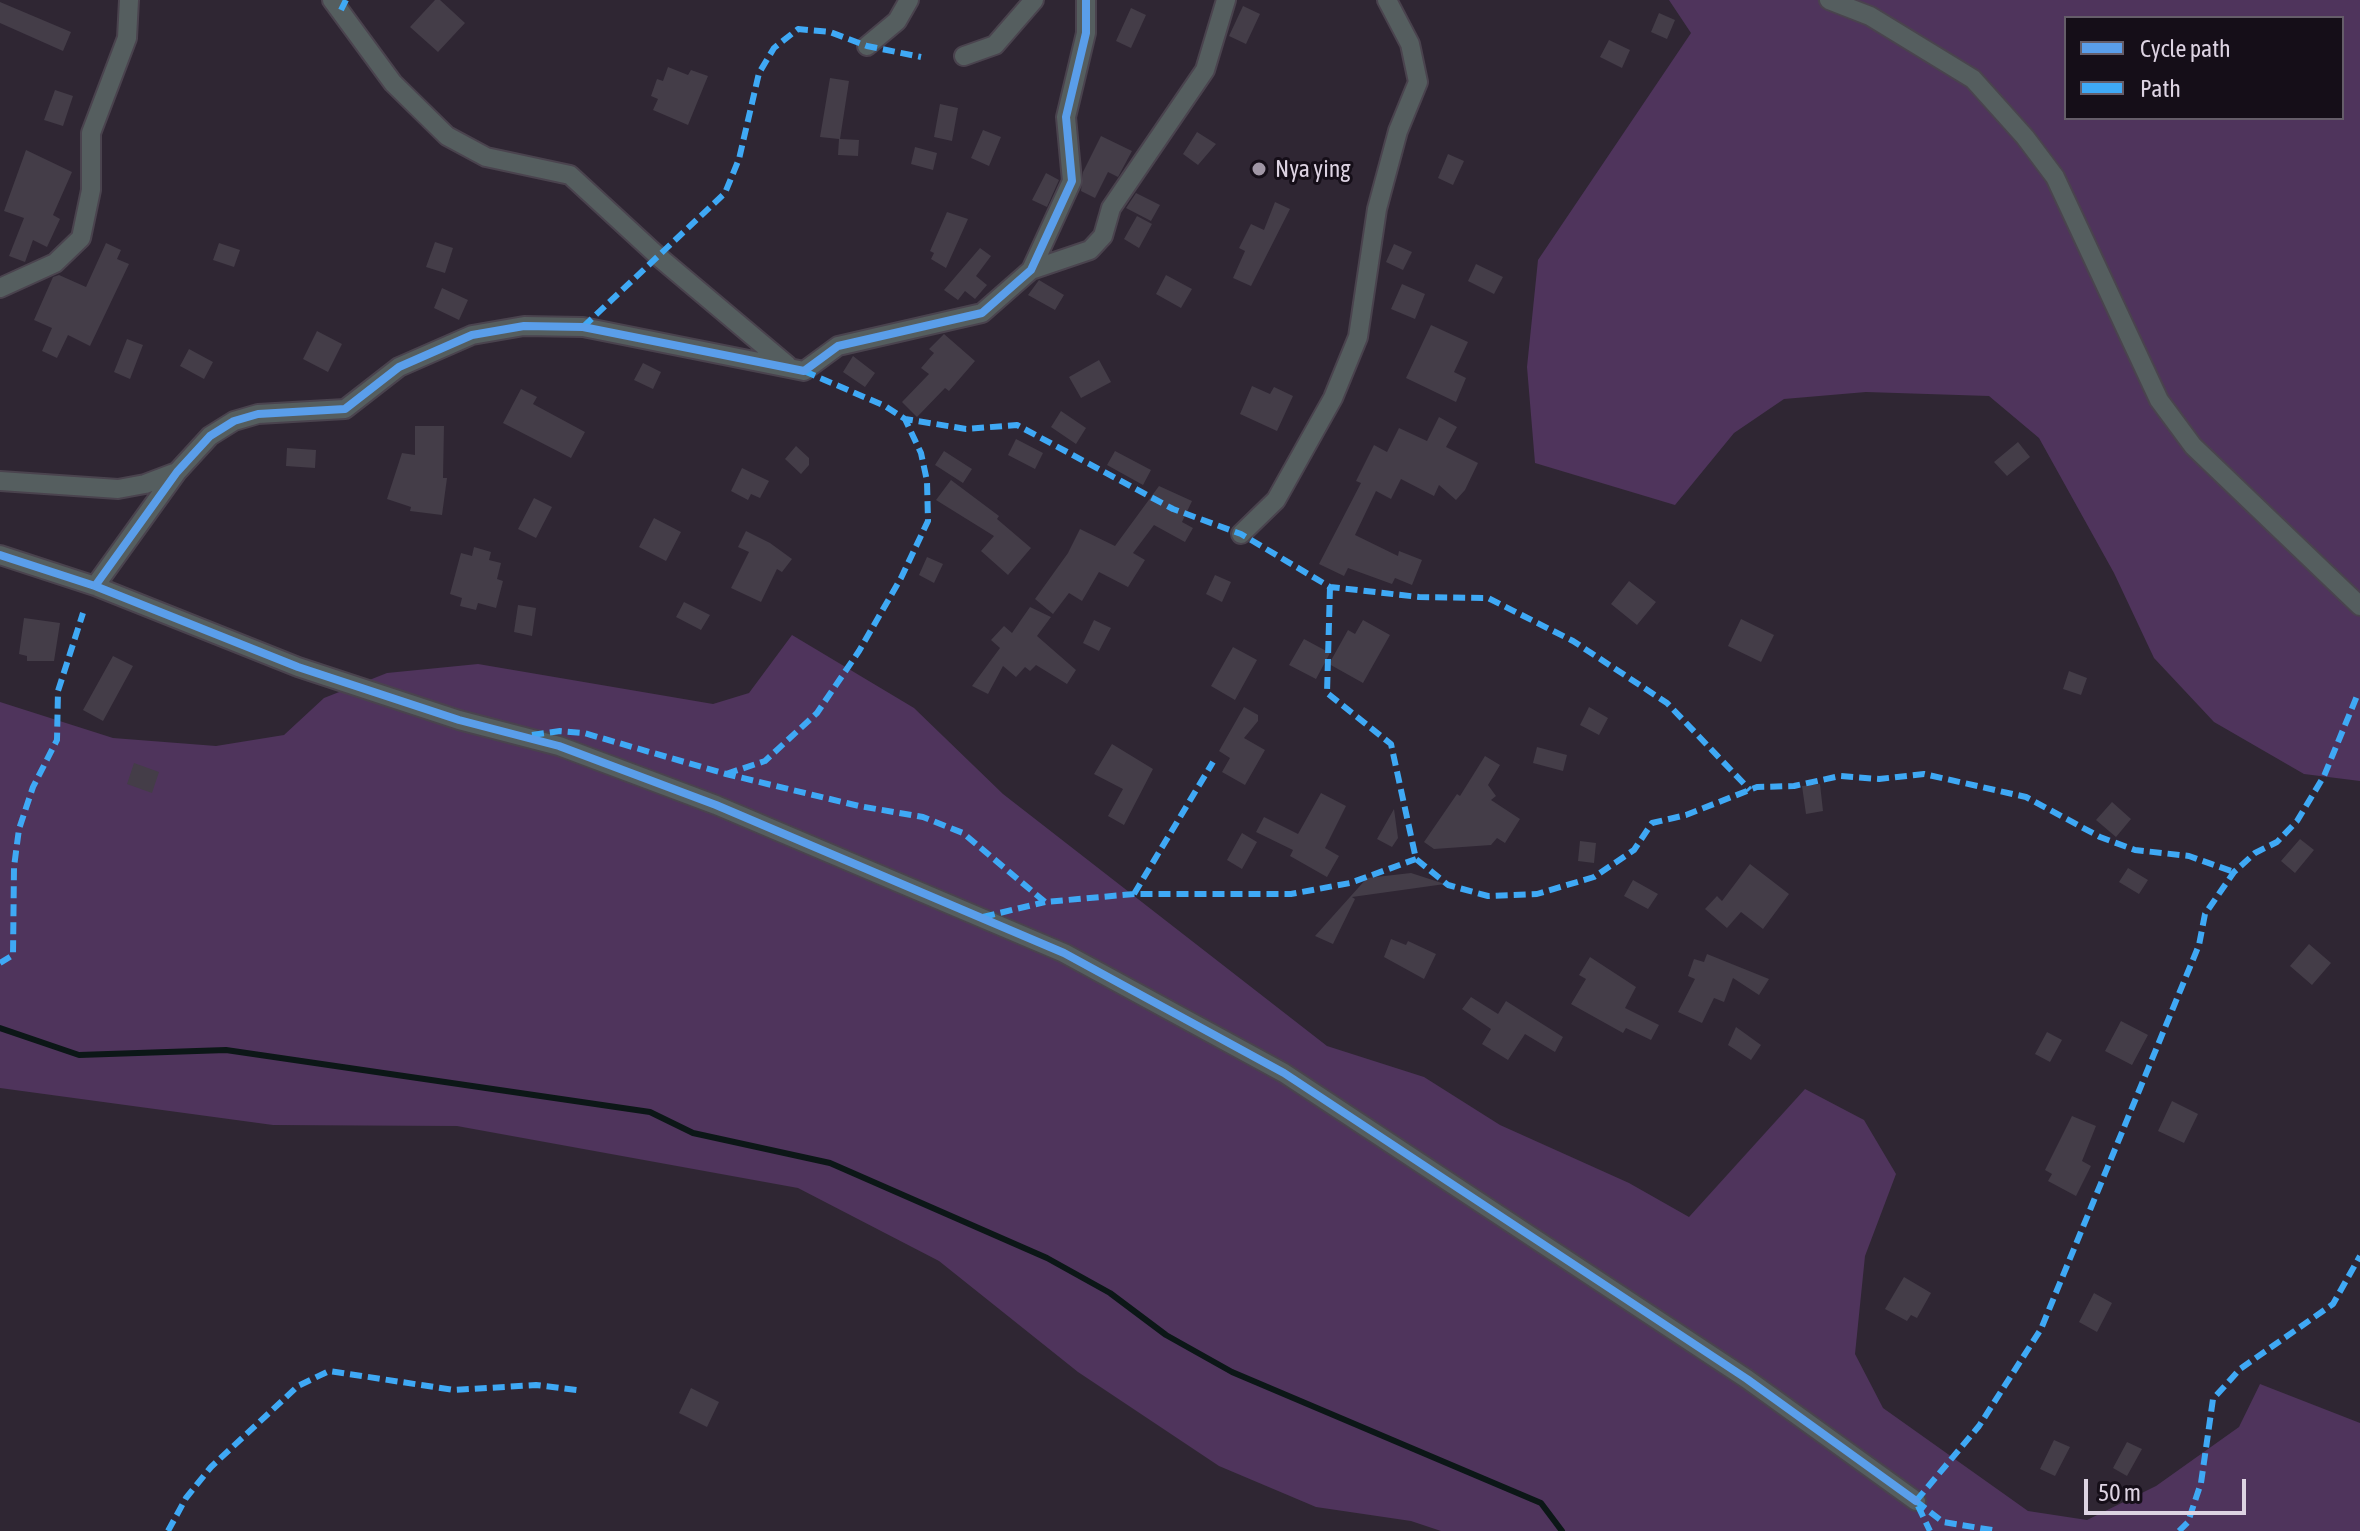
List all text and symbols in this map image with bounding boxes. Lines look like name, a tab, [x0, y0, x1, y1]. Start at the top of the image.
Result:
legend	[2064, 16, 2344, 120]
text: Cycle path	[2140, 35, 2231, 62]
text: Path	[2140, 75, 2181, 102]
place label: Nya ying	[1275, 155, 1351, 183]
marker: Nya ying	[1250, 160, 1268, 178]
scale bar	[2088, 1463, 2250, 1513]
text: 50 m	[2098, 1479, 2141, 1506]

